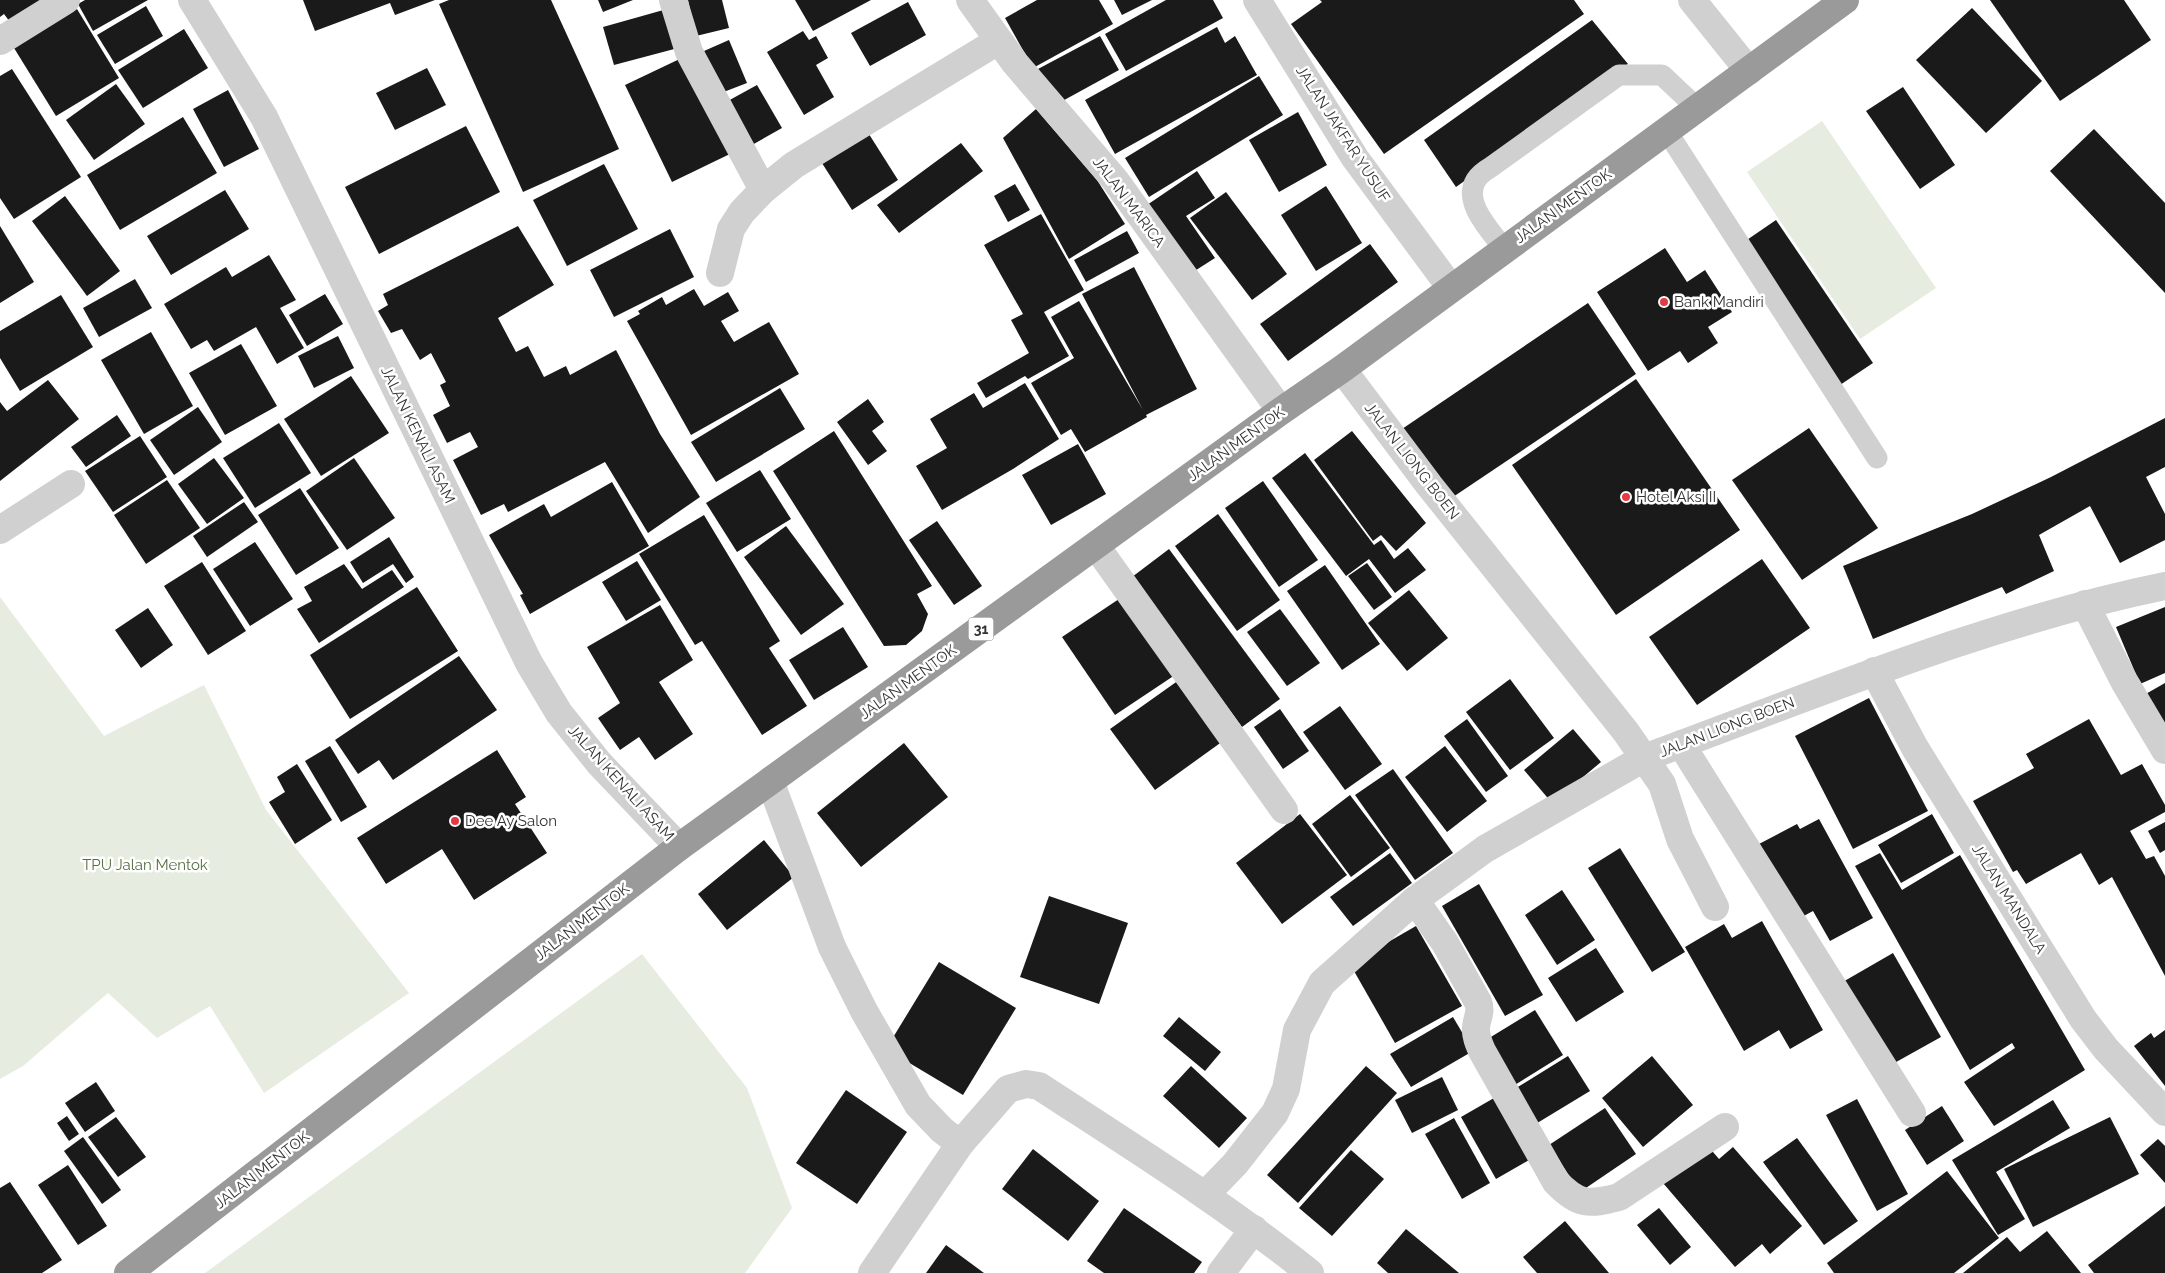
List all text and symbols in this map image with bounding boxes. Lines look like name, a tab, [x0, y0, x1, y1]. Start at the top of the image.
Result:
street label: JALAN JAKFAR YUSUF	[1292, 62, 1394, 206]
street label: JALAN MARICA	[1089, 153, 1169, 251]
street label: JALAN MENTOK	[1511, 165, 1615, 247]
place label: Bank Mandiri	[1674, 293, 1764, 311]
marker: Bank Mandiri	[1658, 296, 1670, 308]
street label: JALAN KENALI ASAM	[377, 364, 459, 506]
street label: JALAN LIONG BOEN	[1361, 399, 1463, 523]
street label: JALAN MENTOK	[1184, 403, 1288, 485]
place label: Hotel Aksi II	[1636, 488, 1716, 506]
marker: Hotel Aksi II	[1620, 491, 1632, 503]
road number: 31	[968, 618, 994, 640]
street label: JALAN MENTOK	[856, 641, 960, 723]
street label: JALAN LIONG BOEN	[1657, 693, 1797, 761]
street label: JALAN KENALI ASAM	[564, 721, 678, 845]
place label: Dee Ay Salon	[465, 812, 557, 830]
marker: Dee Ay Salon	[449, 815, 461, 827]
street label: JALAN MANDALA	[1968, 841, 2050, 957]
park label: TPU Jalan Mentok	[82, 856, 208, 874]
street label: JALAN MENTOK	[531, 879, 633, 964]
street label: JALAN MENTOK	[211, 1127, 313, 1212]

